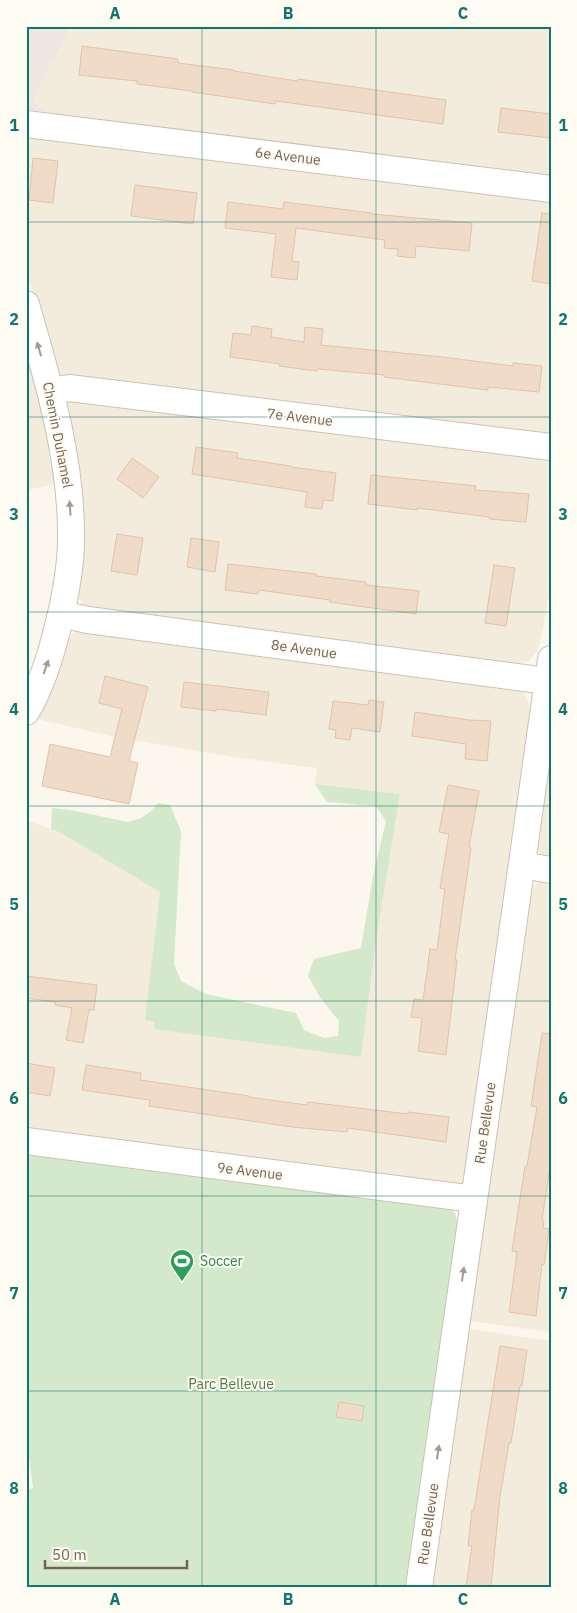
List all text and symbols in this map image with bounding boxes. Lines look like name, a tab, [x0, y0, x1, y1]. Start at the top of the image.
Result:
text: A	[110, 3, 121, 23]
text: B	[283, 3, 294, 23]
text: C	[458, 3, 468, 23]
text: 1	[9, 115, 19, 135]
text: 1	[558, 115, 568, 135]
street label: 6e Avenue	[254, 143, 322, 169]
text: 2	[9, 309, 19, 329]
text: 2	[558, 309, 568, 329]
one-way arrow	[34, 341, 42, 356]
street label: Chemin Duhamel	[39, 380, 77, 490]
street label: 7e Avenue	[266, 404, 334, 430]
one-way arrow	[66, 499, 74, 515]
text: 3	[9, 504, 19, 524]
text: 3	[558, 504, 568, 524]
street label: 8e Avenue	[270, 635, 338, 663]
one-way arrow	[42, 659, 50, 674]
text: 4	[9, 699, 19, 719]
text: 4	[558, 699, 568, 719]
text: 5	[9, 894, 19, 914]
text: 5	[558, 894, 568, 914]
street label: Rue Bellevue	[470, 1081, 500, 1165]
text: 6	[9, 1088, 19, 1108]
text: 6	[558, 1088, 568, 1108]
street label: 9e Avenue	[216, 1158, 284, 1184]
sports icon: Soccer	[169, 1248, 195, 1282]
place label: Soccer	[200, 1252, 243, 1270]
one-way arrow	[459, 1266, 467, 1282]
text: 7	[9, 1283, 19, 1303]
text: 7	[558, 1283, 568, 1303]
park label: Parc Bellevue	[188, 1375, 274, 1393]
one-way arrow	[434, 1443, 442, 1459]
text: 8	[9, 1478, 19, 1498]
text: 8	[558, 1478, 568, 1498]
street label: Rue Bellevue	[413, 1482, 443, 1566]
scale bar	[45, 1538, 188, 1570]
text: 50 m	[52, 1545, 87, 1564]
text: A	[110, 1589, 121, 1609]
text: B	[283, 1589, 294, 1609]
text: C	[458, 1589, 468, 1609]

